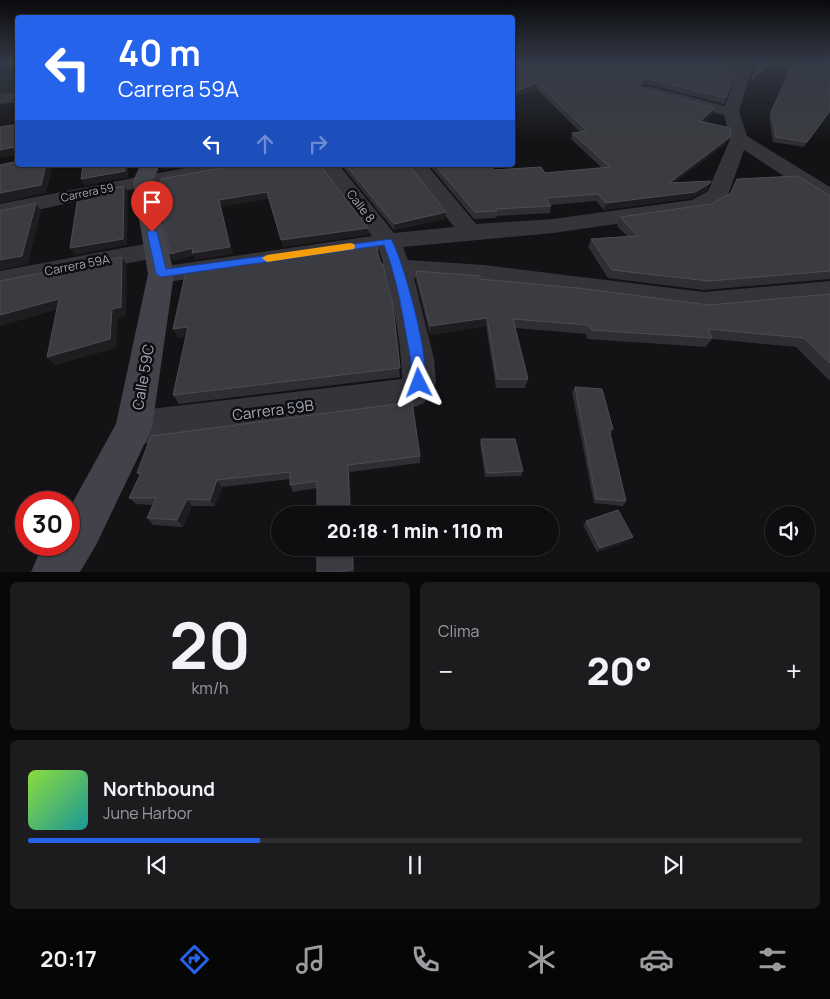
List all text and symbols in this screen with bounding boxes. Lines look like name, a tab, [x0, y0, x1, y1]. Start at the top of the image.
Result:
text: 40 m	[118, 29, 201, 77]
icon: left	[35, 35, 100, 100]
text: Carrera 59A	[118, 74, 239, 104]
icon: left	[198, 130, 226, 158]
icon: ahead	[251, 130, 279, 158]
icon: right	[304, 130, 332, 158]
street label: Carrera 59	[59, 179, 115, 205]
pin	[131, 181, 173, 232]
street label: Calle 8	[343, 186, 379, 226]
icon: arrive	[138, 188, 166, 216]
street label: Carrera 59A	[43, 250, 111, 280]
street label: Calle 59C	[127, 342, 159, 412]
position arrow	[392, 356, 444, 408]
street label: Carrera 59B	[231, 395, 315, 425]
speed limit sign: 30	[15, 491, 80, 556]
map controls	[765, 506, 815, 556]
button: sound	[765, 506, 815, 556]
text: 20:18 · 1 min · 110 m	[327, 518, 503, 544]
text: 20	[169, 600, 251, 689]
text: Clima	[438, 620, 479, 642]
text: 20°	[587, 644, 652, 696]
text: −	[438, 652, 453, 690]
text: +	[786, 652, 802, 690]
text: km/h	[191, 677, 229, 699]
text: Northbound	[103, 776, 215, 802]
text: June Harbor	[103, 802, 192, 824]
icon: previous	[143, 851, 171, 879]
icon: pause	[401, 851, 429, 879]
icon: next	[659, 851, 687, 879]
icon: directions	[177, 942, 212, 977]
icon: music	[293, 942, 328, 977]
icon: phone	[408, 942, 443, 977]
icon: climate	[524, 942, 559, 977]
icon: car	[639, 942, 674, 977]
icon: filters	[755, 942, 790, 977]
text: 20:17	[40, 944, 97, 974]

